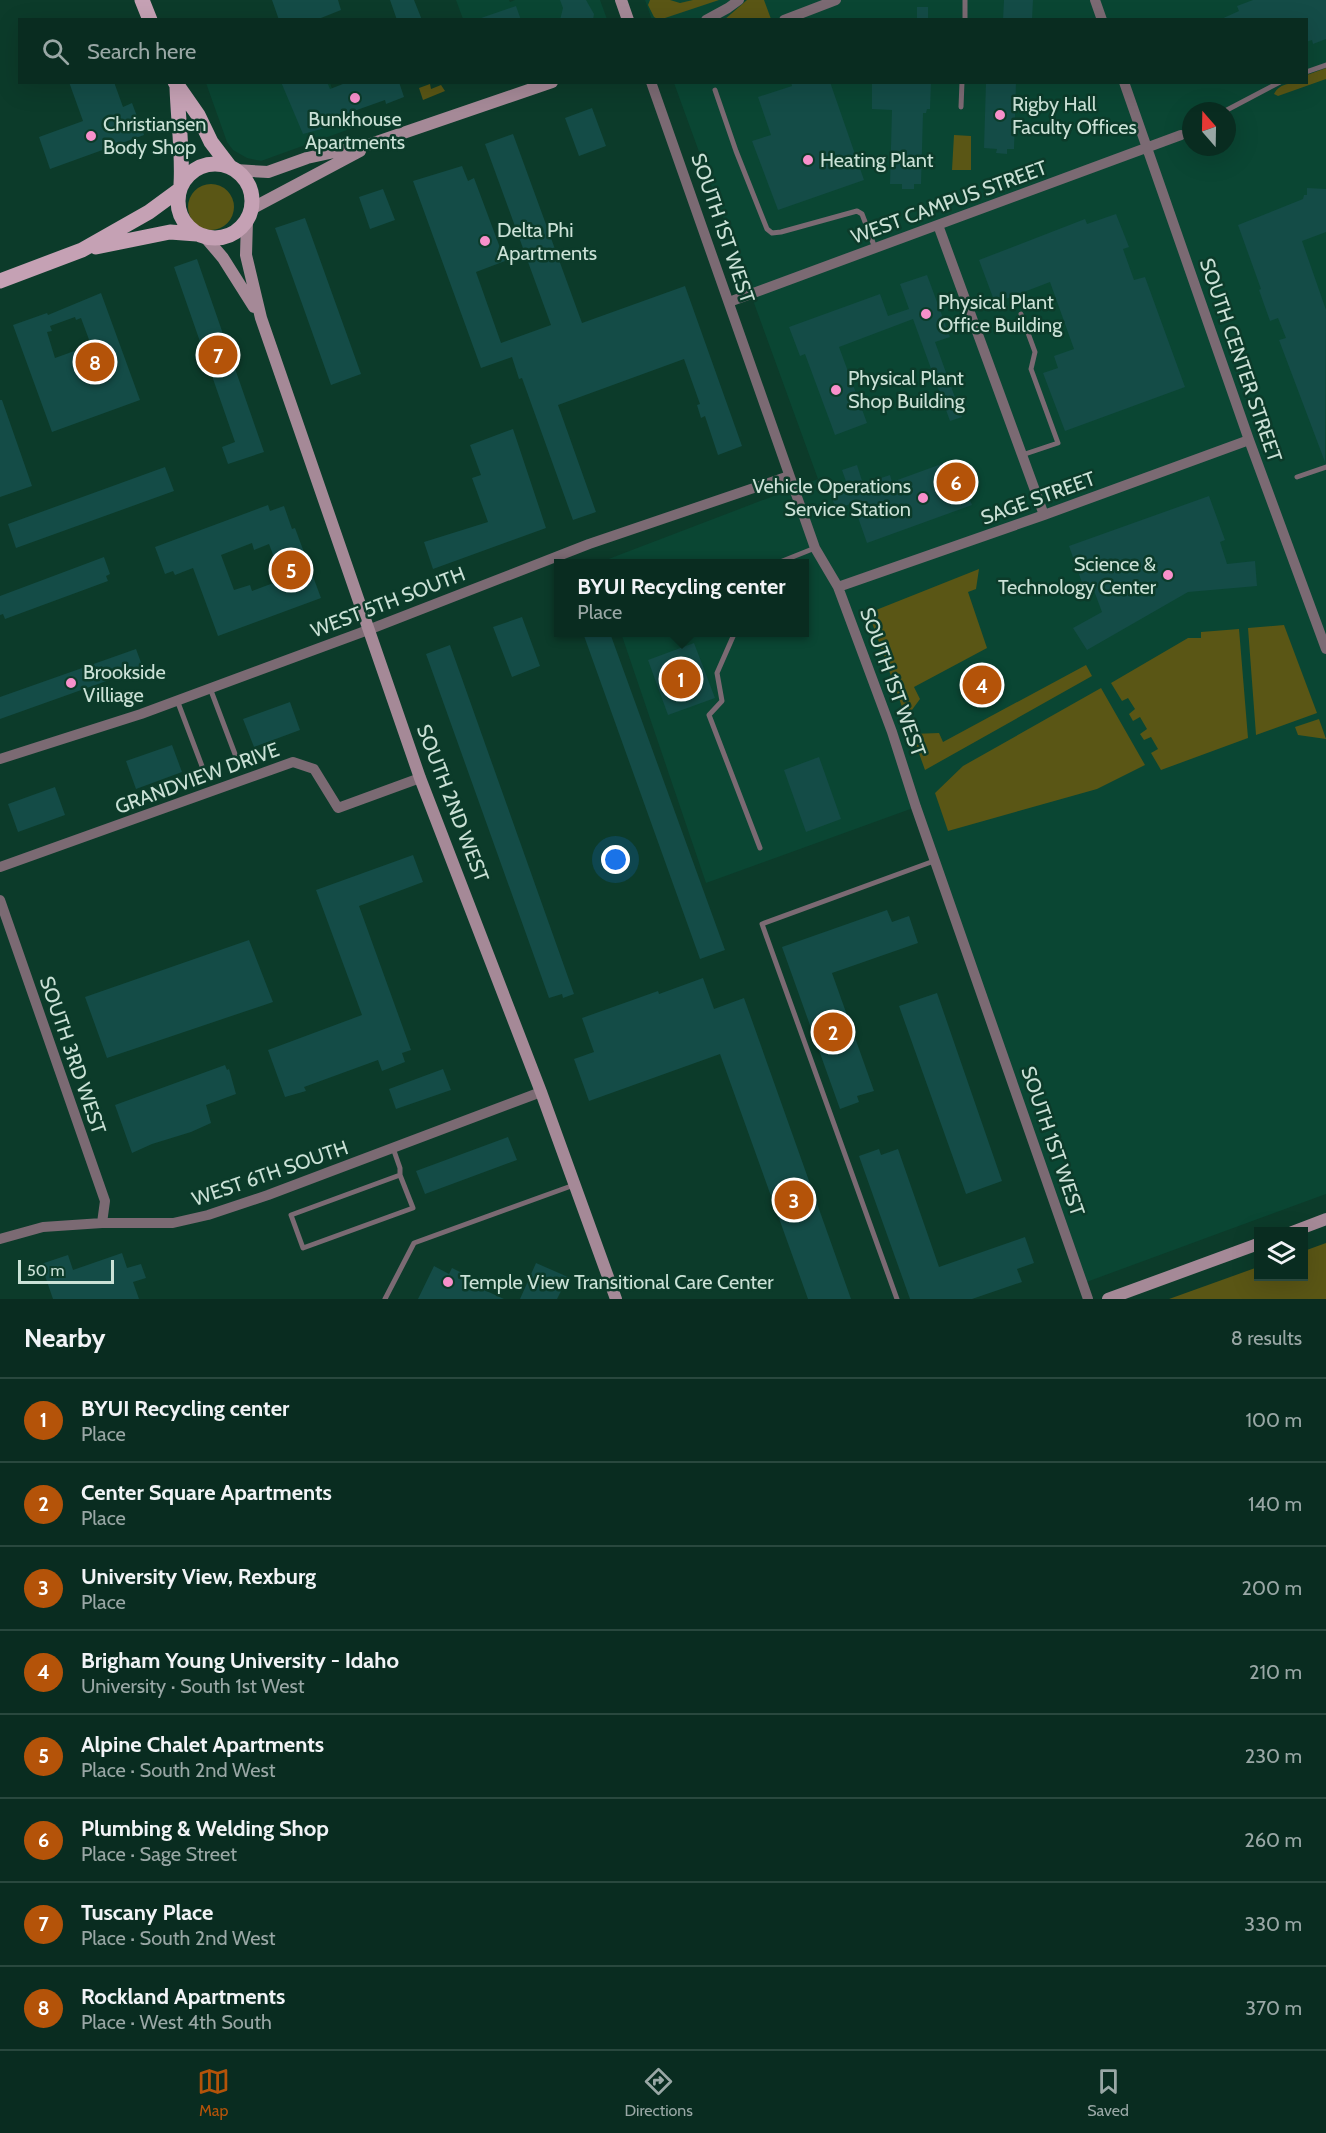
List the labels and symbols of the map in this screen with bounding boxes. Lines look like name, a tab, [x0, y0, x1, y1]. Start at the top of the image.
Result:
marker: Bunkhouse Apartments	[348, 91, 362, 105]
place label: Rigby Hall Faculty Offices	[1012, 92, 1137, 139]
north arrow	[1182, 102, 1236, 156]
place label: Bunkhouse Apartments	[305, 107, 405, 154]
marker: Rigby Hall Faculty Offices	[993, 108, 1007, 122]
place label: Christiansen Body Shop	[103, 112, 206, 159]
marker: Christiansen Body Shop	[84, 129, 98, 143]
place label: Heating Plant	[820, 148, 934, 172]
street label: SOUTH 1ST WEST	[686, 150, 760, 306]
marker: Heating Plant	[801, 153, 815, 167]
street label: WEST CAMPUS STREET	[848, 155, 1051, 249]
place label: Delta Phi Apartments	[497, 218, 597, 265]
marker: Delta Phi Apartments	[478, 234, 492, 248]
street label: SOUTH CENTER STREET	[1195, 255, 1287, 465]
place label: Physical Plant Office Building	[938, 290, 1063, 337]
marker: Physical Plant Office Building	[919, 307, 933, 321]
pin: 7	[198, 332, 238, 378]
pin: 8	[76, 340, 115, 385]
place label: Physical Plant Shop Building	[848, 366, 966, 413]
marker: Physical Plant Shop Building	[829, 383, 843, 397]
pin: 6	[936, 460, 976, 504]
street label: SAGE STREET	[977, 466, 1099, 530]
place label: Vehicle Operations Service Station	[753, 474, 911, 521]
marker: Vehicle Operations Service Station	[916, 491, 930, 505]
pin: 5	[272, 548, 310, 592]
place label: Science & Technology Center	[998, 552, 1157, 599]
street label: WEST 5TH SOUTH	[307, 562, 469, 642]
marker: Science & Technology Center	[1161, 568, 1175, 582]
street label: SOUTH 1ST WEST	[855, 604, 931, 760]
pin: 1	[662, 656, 700, 702]
place label: Brookside Villiage	[83, 660, 166, 707]
pin: 4	[962, 662, 1002, 708]
marker: Brookside Villiage	[64, 676, 78, 690]
street label: SOUTH 2ND WEST	[412, 721, 494, 885]
street label: GRANDVIEW DRIVE	[112, 737, 282, 819]
your location	[601, 845, 630, 874]
street label: SOUTH 3RD WEST	[35, 973, 111, 1137]
pin: 2	[814, 1010, 852, 1054]
street label: SOUTH 1ST WEST	[1016, 1063, 1090, 1219]
street label: WEST 6TH SOUTH	[189, 1135, 351, 1211]
pin: 3	[774, 1178, 814, 1222]
scale bar	[18, 1257, 114, 1284]
place label: Temple View Transitional Care Center	[460, 1270, 774, 1294]
marker: Temple View Transitional Care Center	[441, 1275, 455, 1289]

